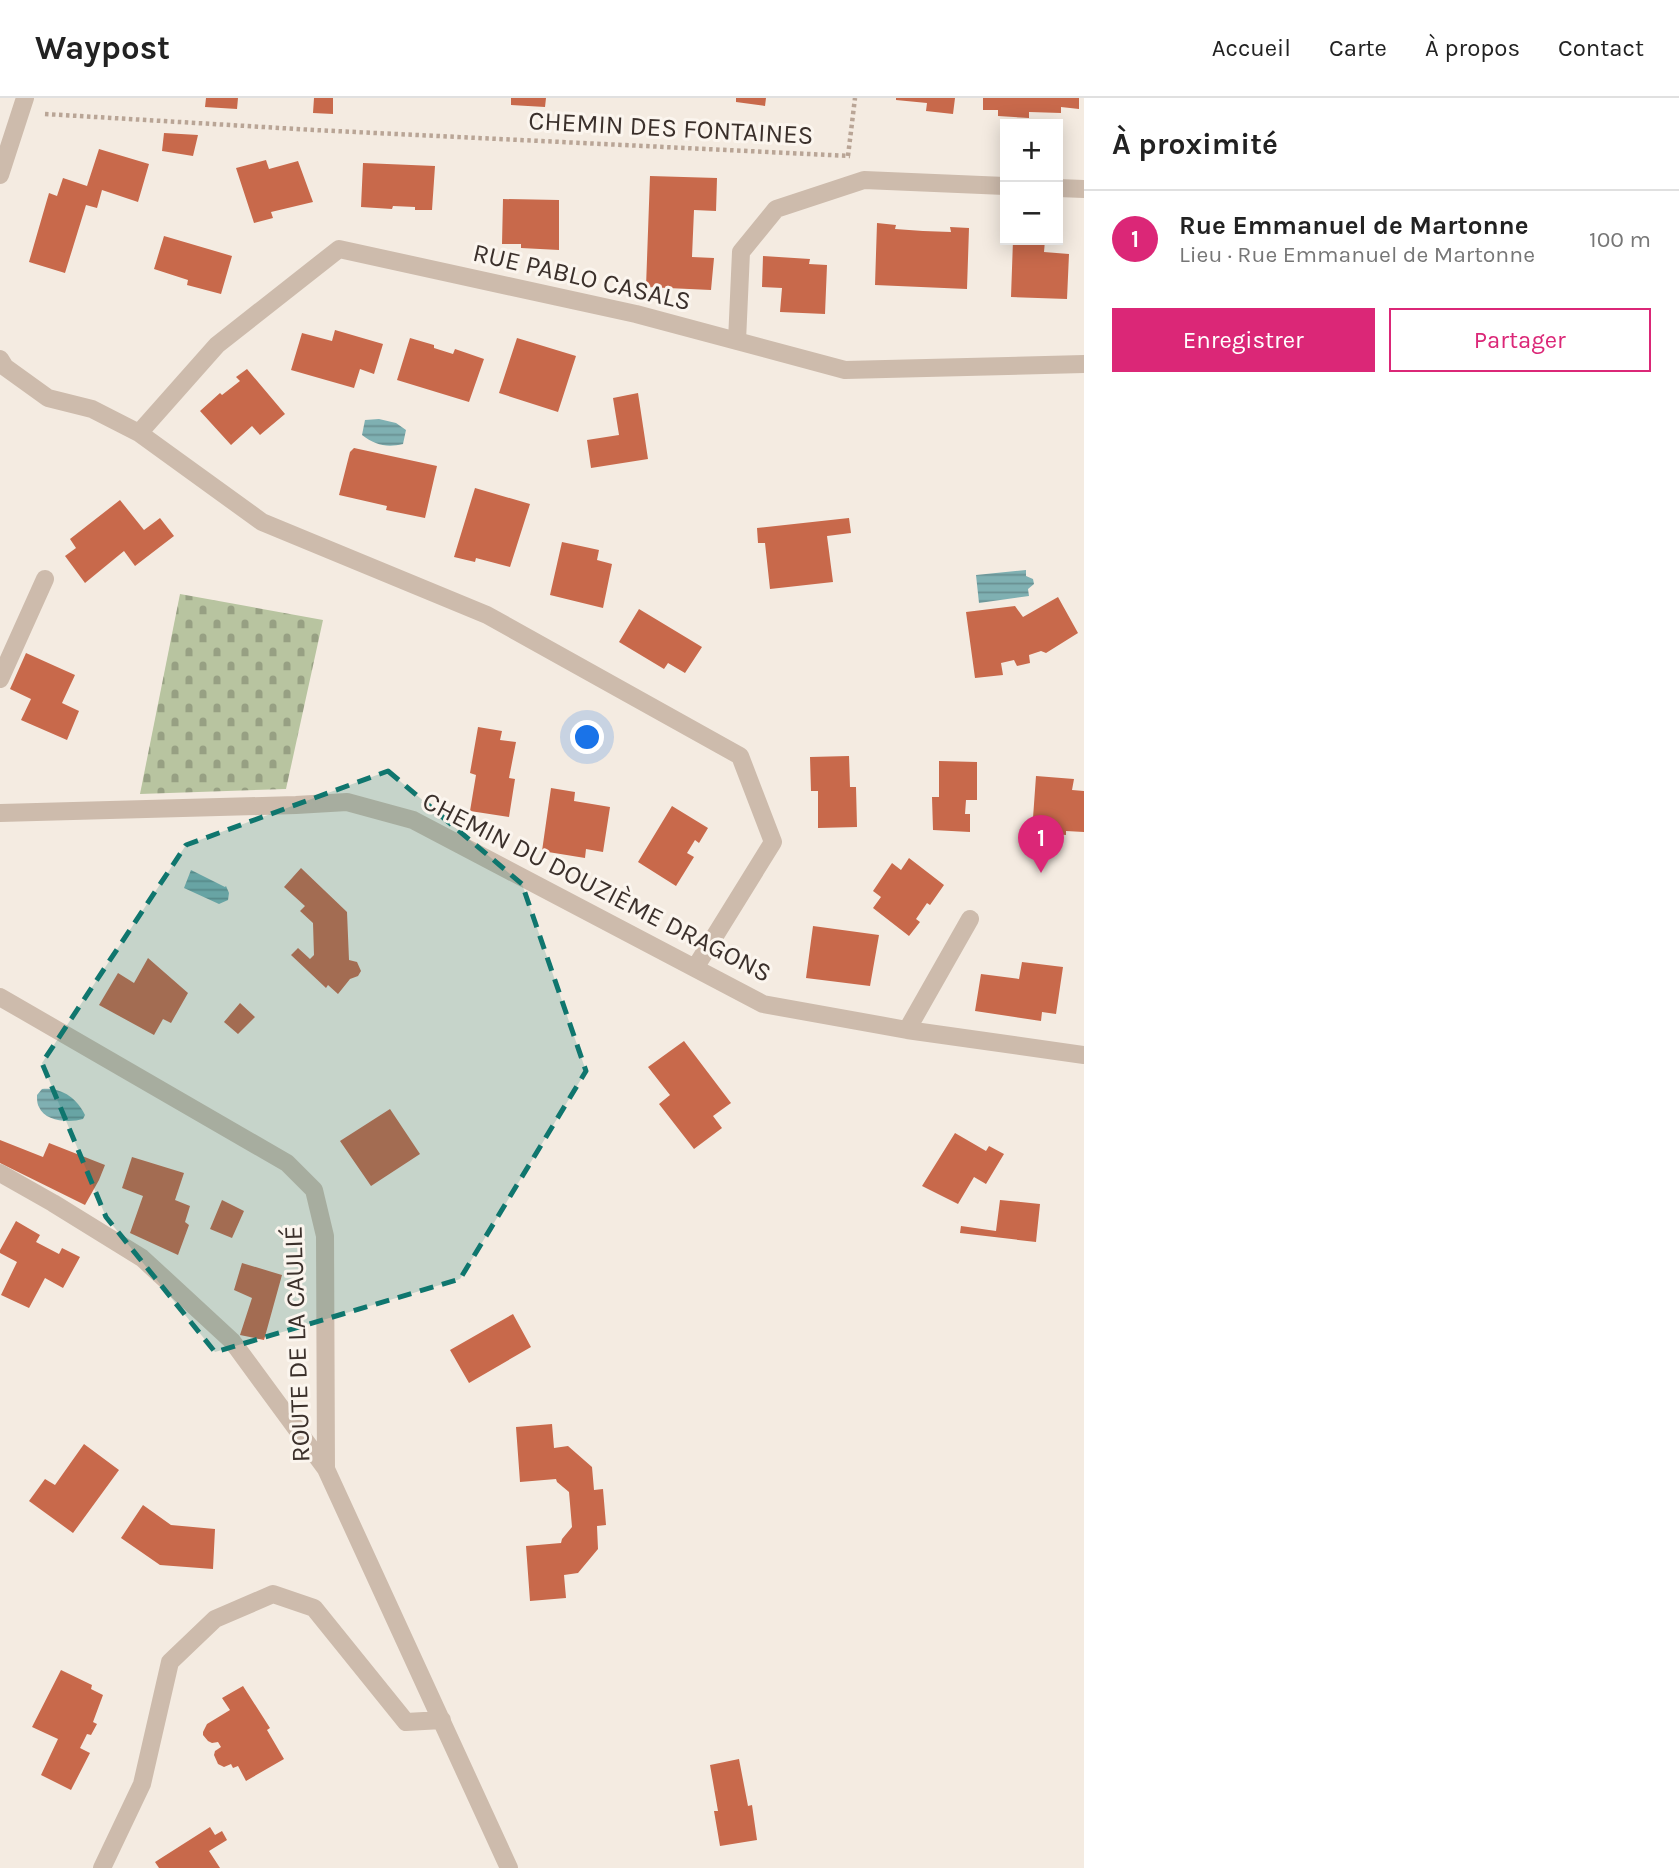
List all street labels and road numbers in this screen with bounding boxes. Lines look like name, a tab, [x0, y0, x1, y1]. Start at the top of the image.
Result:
street label: CHEMIN DES FONTAINES	[528, 105, 814, 151]
street label: RUE PABLO CASALS	[470, 237, 694, 317]
street label: CHEMIN DU DOUZIÈME DRAGONS	[417, 784, 777, 989]
street label: ROUTE DE LA CAULIÉ	[276, 1225, 317, 1463]

